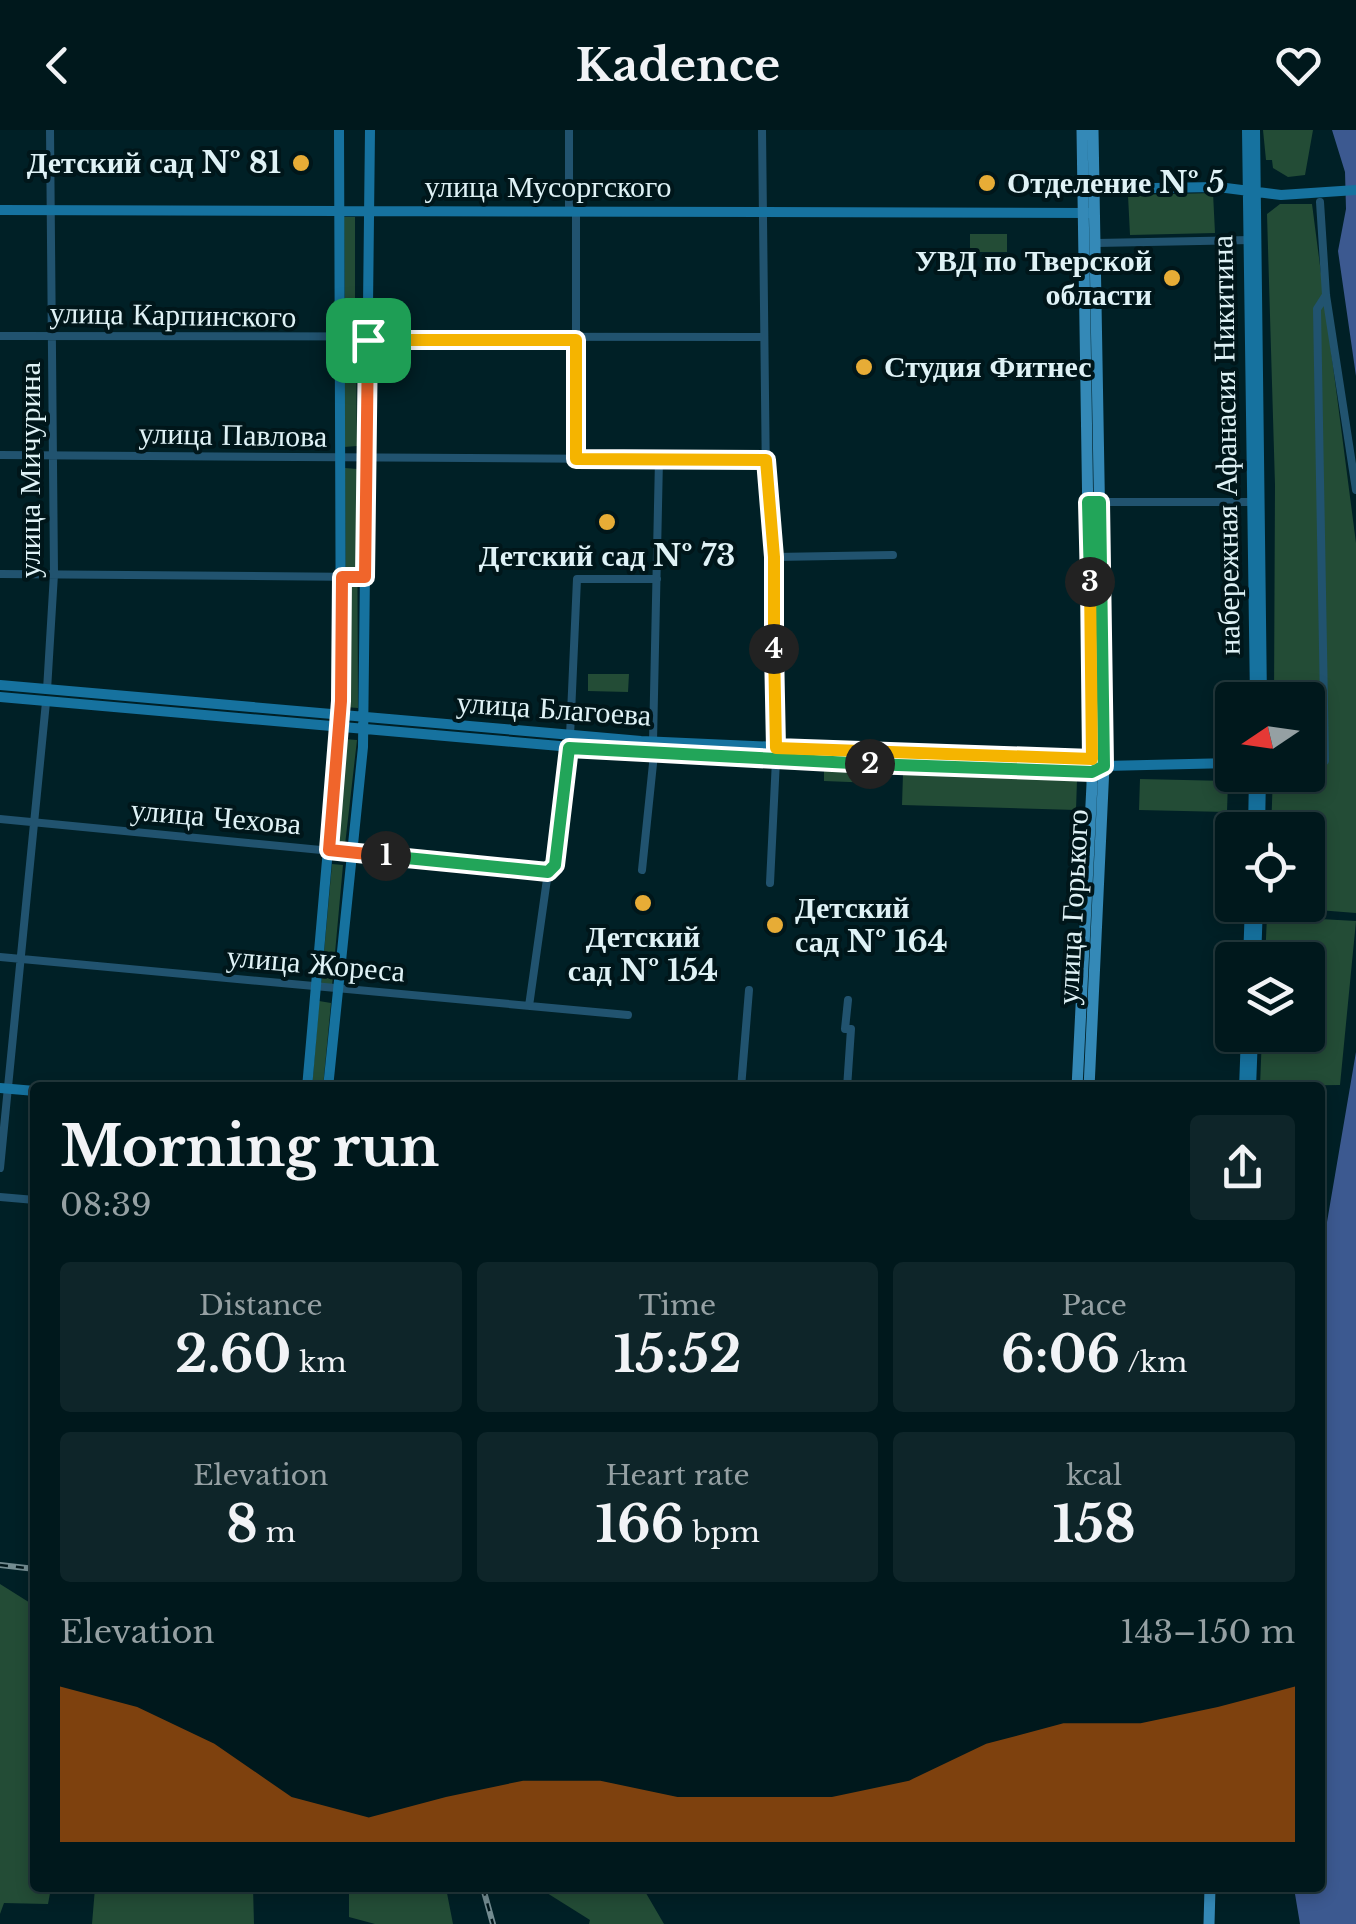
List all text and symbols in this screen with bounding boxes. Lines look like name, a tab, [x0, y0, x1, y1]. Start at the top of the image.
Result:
text: Kadence	[576, 37, 780, 93]
icon: back	[30, 38, 85, 93]
icon: heart	[1271, 38, 1326, 93]
place label: Детский сад № 81	[27, 144, 281, 181]
marker: Детский сад № 81	[290, 152, 312, 174]
place label: Отделение № 5	[1007, 164, 1225, 201]
street label: улица Мусоргского	[424, 168, 672, 205]
marker: Отделение № 5	[976, 172, 998, 194]
street label: набережная Афанасия Никитина	[1203, 235, 1248, 655]
place label: УВД по Тверской области	[915, 242, 1152, 313]
marker: УВД по Тверской области	[1161, 267, 1183, 289]
street label: улица Карпинского	[49, 294, 297, 335]
pin	[326, 298, 411, 383]
icon: arrive	[341, 313, 396, 368]
place label: Студия Фитнес	[884, 348, 1091, 385]
marker: Студия Фитнес	[853, 356, 875, 378]
street label: улица Мичурина	[11, 362, 48, 578]
street label: улица Павлова	[138, 414, 328, 455]
marker: Детский сад № 73	[596, 511, 618, 533]
place label: Детский сад № 73	[479, 537, 735, 574]
pin: 3	[1065, 557, 1115, 607]
text: 3	[1081, 564, 1099, 599]
pin: 4	[749, 624, 799, 674]
text: 4	[765, 631, 783, 666]
north arrow	[1215, 682, 1325, 792]
map controls	[1215, 682, 1325, 1052]
street label: улица Благоева	[455, 683, 653, 734]
pin: 2	[845, 739, 895, 789]
text: 2	[861, 746, 879, 781]
street label: улица Чехова	[129, 791, 303, 842]
street label: улица Горького	[1049, 808, 1096, 1006]
button: locate	[1215, 812, 1325, 922]
pin: 1	[361, 831, 411, 881]
text: 1	[380, 838, 392, 873]
place label: Детский сад № 164	[795, 889, 948, 960]
marker: Детский сад № 154	[632, 892, 654, 914]
marker: Детский сад № 164	[764, 914, 786, 936]
place label: Детский сад № 154	[568, 918, 718, 989]
street label: улица Жореса	[225, 937, 407, 990]
button: layers	[1215, 942, 1325, 1052]
text: Morning run	[60, 1113, 439, 1181]
button: share	[1190, 1115, 1295, 1220]
text: 08:39	[60, 1185, 152, 1225]
text: Distance	[199, 1288, 323, 1323]
text: Time	[639, 1288, 716, 1323]
text: Pace	[1061, 1288, 1127, 1323]
text: 2.60	[175, 1323, 291, 1386]
text: 15:52	[613, 1323, 742, 1386]
text: 6:06	[1001, 1323, 1120, 1386]
text: km	[291, 1345, 347, 1380]
text: /km	[1120, 1345, 1187, 1380]
text: Elevation	[193, 1458, 328, 1493]
text: Heart rate	[605, 1458, 750, 1493]
text: kcal	[1066, 1458, 1122, 1493]
text: 8	[226, 1493, 258, 1556]
text: 166	[595, 1493, 684, 1556]
text: 158	[1053, 1493, 1136, 1556]
text: m	[258, 1515, 296, 1550]
text: bpm	[684, 1515, 760, 1550]
text: Elevation	[60, 1612, 214, 1652]
text: 143–150 m	[1120, 1612, 1295, 1652]

